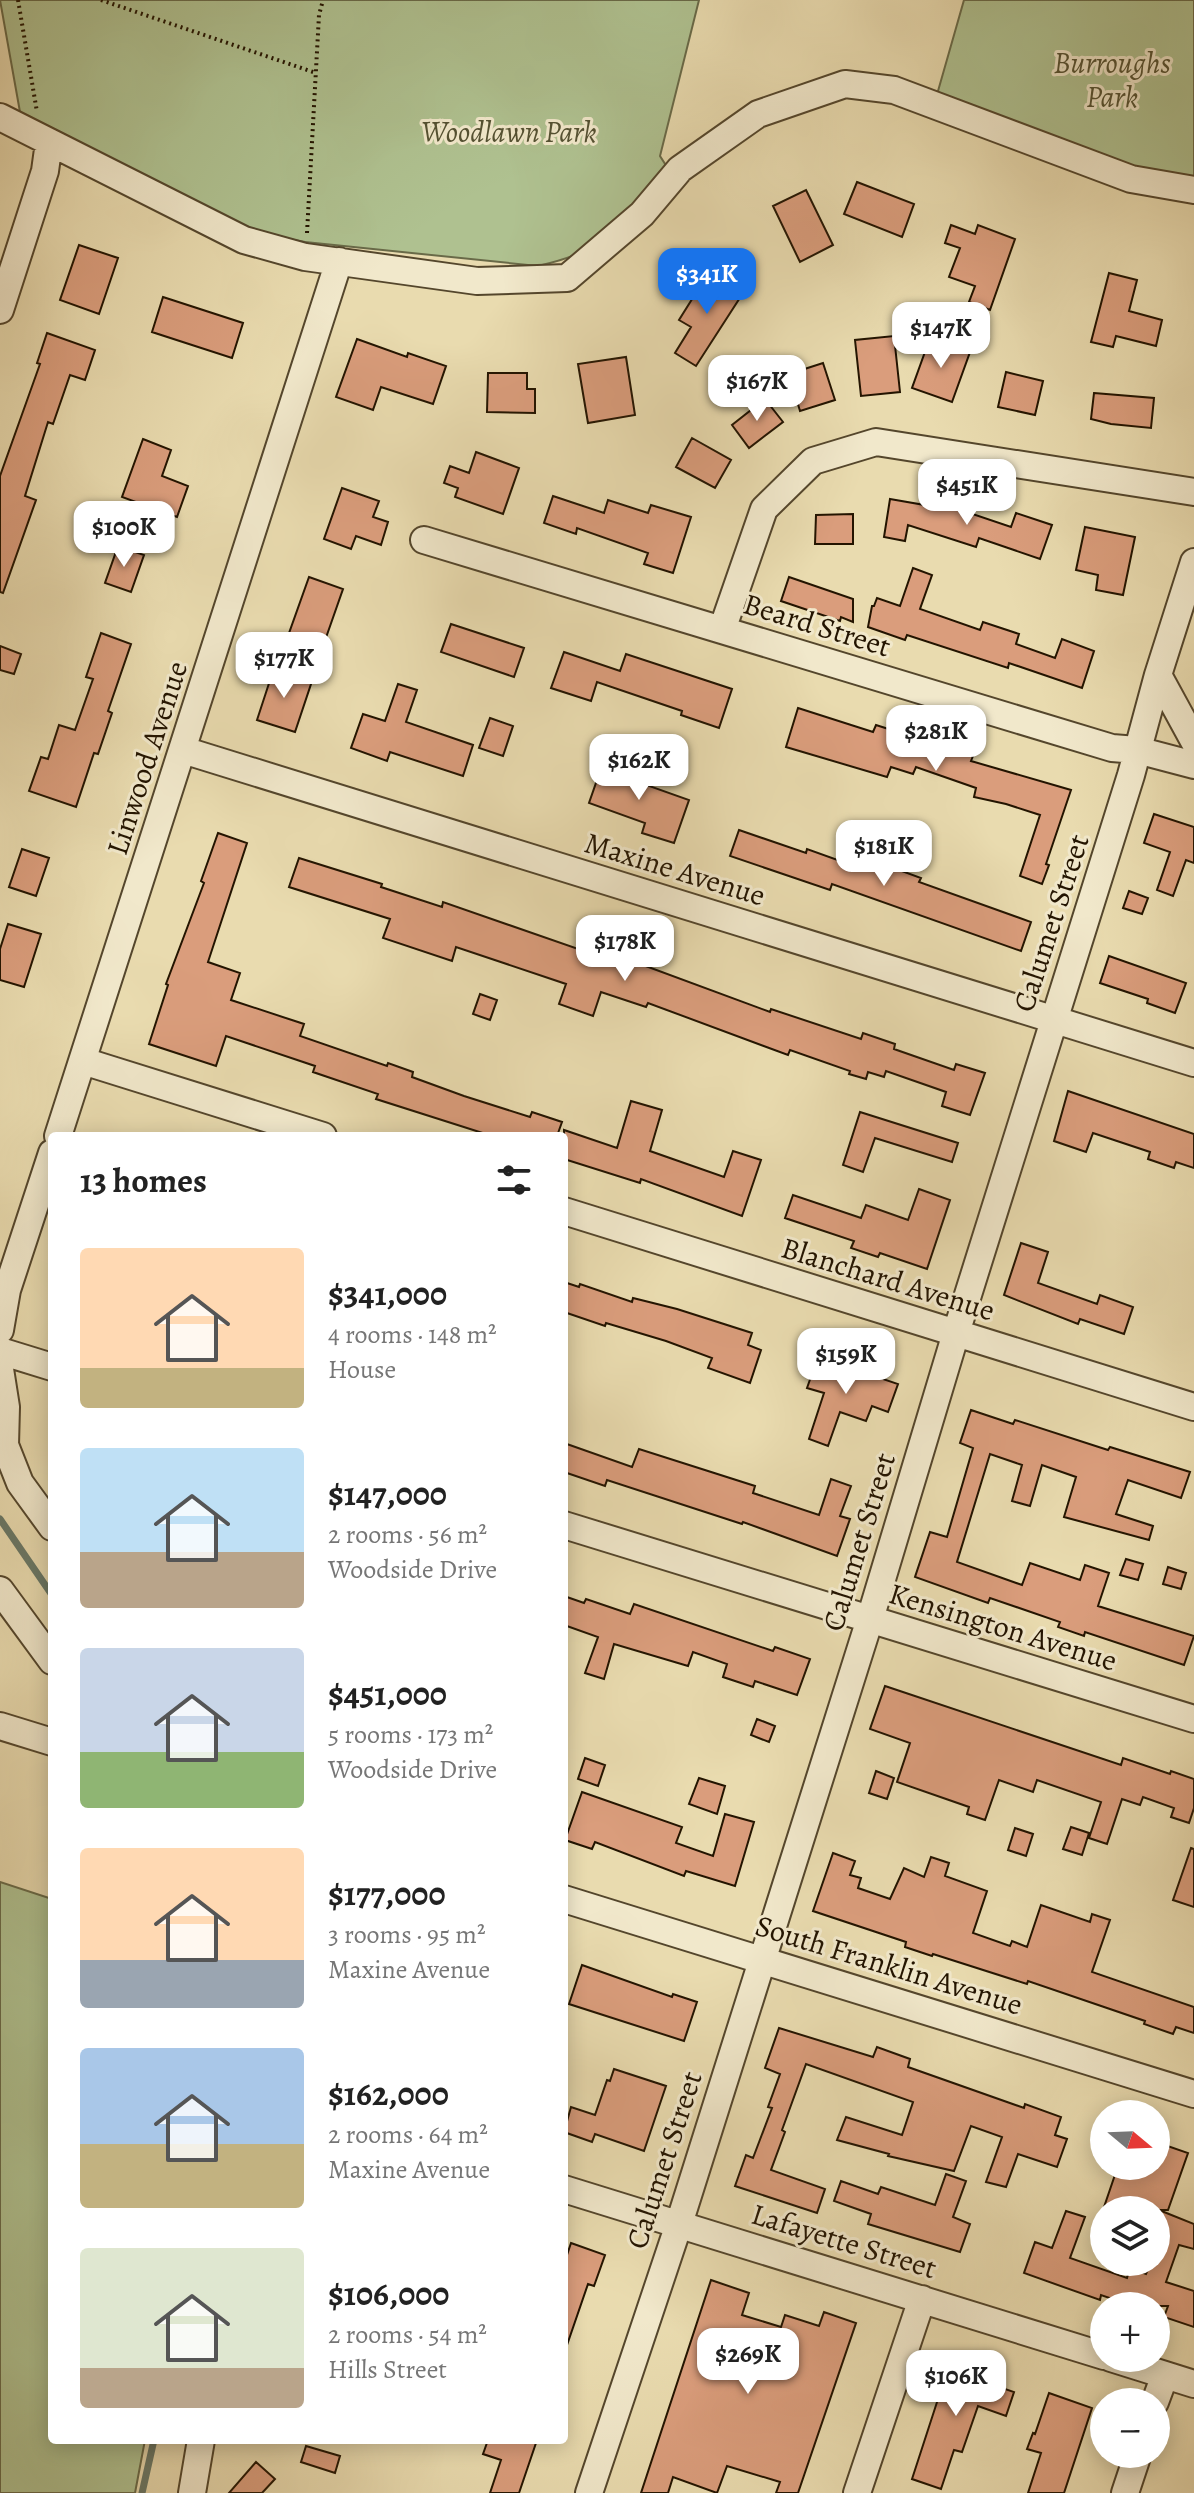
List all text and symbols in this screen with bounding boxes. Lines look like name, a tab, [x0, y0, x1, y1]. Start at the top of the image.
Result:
park label: Burroughs Park	[1053, 43, 1171, 117]
park label: Woodlawn Park	[421, 112, 597, 152]
pin: $341K	[651, 248, 763, 316]
text: $341K	[676, 256, 738, 291]
pin: $147K	[885, 302, 997, 370]
text: $147K	[910, 310, 972, 345]
pin: $167K	[701, 355, 813, 423]
text: $167K	[726, 363, 788, 398]
pin: $451K	[911, 459, 1023, 527]
text: $451K	[936, 467, 998, 502]
pin: $100K	[68, 501, 180, 569]
text: $100K	[92, 509, 156, 544]
street label: Beard Street	[738, 584, 896, 666]
pin: $177K	[228, 632, 340, 700]
text: $177K	[254, 640, 314, 675]
street label: Linwood Avenue	[97, 656, 197, 860]
pin: $281K	[880, 705, 992, 773]
text: $281K	[904, 713, 968, 748]
pin: $162K	[583, 734, 695, 802]
text: $162K	[607, 742, 671, 777]
pin: $181K	[828, 820, 940, 888]
street label: Maxine Avenue	[580, 823, 770, 915]
text: $181K	[854, 828, 914, 863]
street label: Calumet Street	[1003, 829, 1099, 1017]
pin: $178K	[569, 915, 681, 983]
text: $178K	[594, 923, 656, 958]
text: 13 homes	[80, 1157, 207, 1204]
icon: filters	[492, 1158, 536, 1202]
street label: Blanchard Avenue	[777, 1228, 999, 1330]
text: $341,000	[328, 1270, 447, 1317]
icon: home	[144, 1280, 240, 1376]
text: 4 rooms · 148 m²	[328, 1317, 497, 1352]
pin: $159K	[790, 1328, 902, 1396]
text: $159K	[815, 1336, 877, 1371]
text: House	[328, 1352, 396, 1387]
street label: Calumet Street	[813, 1448, 905, 1636]
text: $147,000	[328, 1470, 447, 1517]
icon: home	[144, 1480, 240, 1576]
text: 2 rooms · 56 m²	[328, 1517, 487, 1552]
text: Woodside Drive	[328, 1552, 497, 1587]
street label: Kensington Avenue	[884, 1573, 1122, 1681]
text: $451,000	[328, 1670, 447, 1717]
icon: home	[144, 1680, 240, 1776]
text: 5 rooms · 173 m²	[328, 1717, 493, 1752]
text: Woodside Drive	[328, 1752, 497, 1787]
text: $177,000	[328, 1870, 446, 1917]
icon: home	[144, 1880, 240, 1976]
street label: South Franklin Avenue	[751, 1905, 1027, 2025]
text: 3 rooms · 95 m²	[328, 1917, 485, 1952]
text: Maxine Avenue	[328, 1952, 490, 1987]
street label: Calumet Street	[616, 2066, 712, 2254]
text: $162,000	[328, 2070, 449, 2117]
icon: home	[144, 2080, 240, 2176]
north arrow	[1090, 2100, 1170, 2180]
map controls	[1090, 2100, 1170, 2468]
text: 2 rooms · 64 m²	[328, 2117, 488, 2152]
text: Maxine Avenue	[328, 2152, 490, 2187]
street label: Lafayette Street	[747, 2194, 941, 2288]
button: layers	[1090, 2196, 1170, 2276]
text: $106,000	[328, 2270, 449, 2317]
icon: home	[144, 2280, 240, 2376]
button: +	[1090, 2292, 1170, 2372]
text: 2 rooms · 54 m²	[328, 2317, 487, 2352]
pin: $269K	[692, 2328, 804, 2396]
text: $269K	[715, 2336, 781, 2371]
pin: $106K	[900, 2350, 1012, 2418]
text: Hills Street	[328, 2352, 447, 2387]
text: $106K	[924, 2358, 988, 2393]
button: −	[1090, 2388, 1170, 2468]

